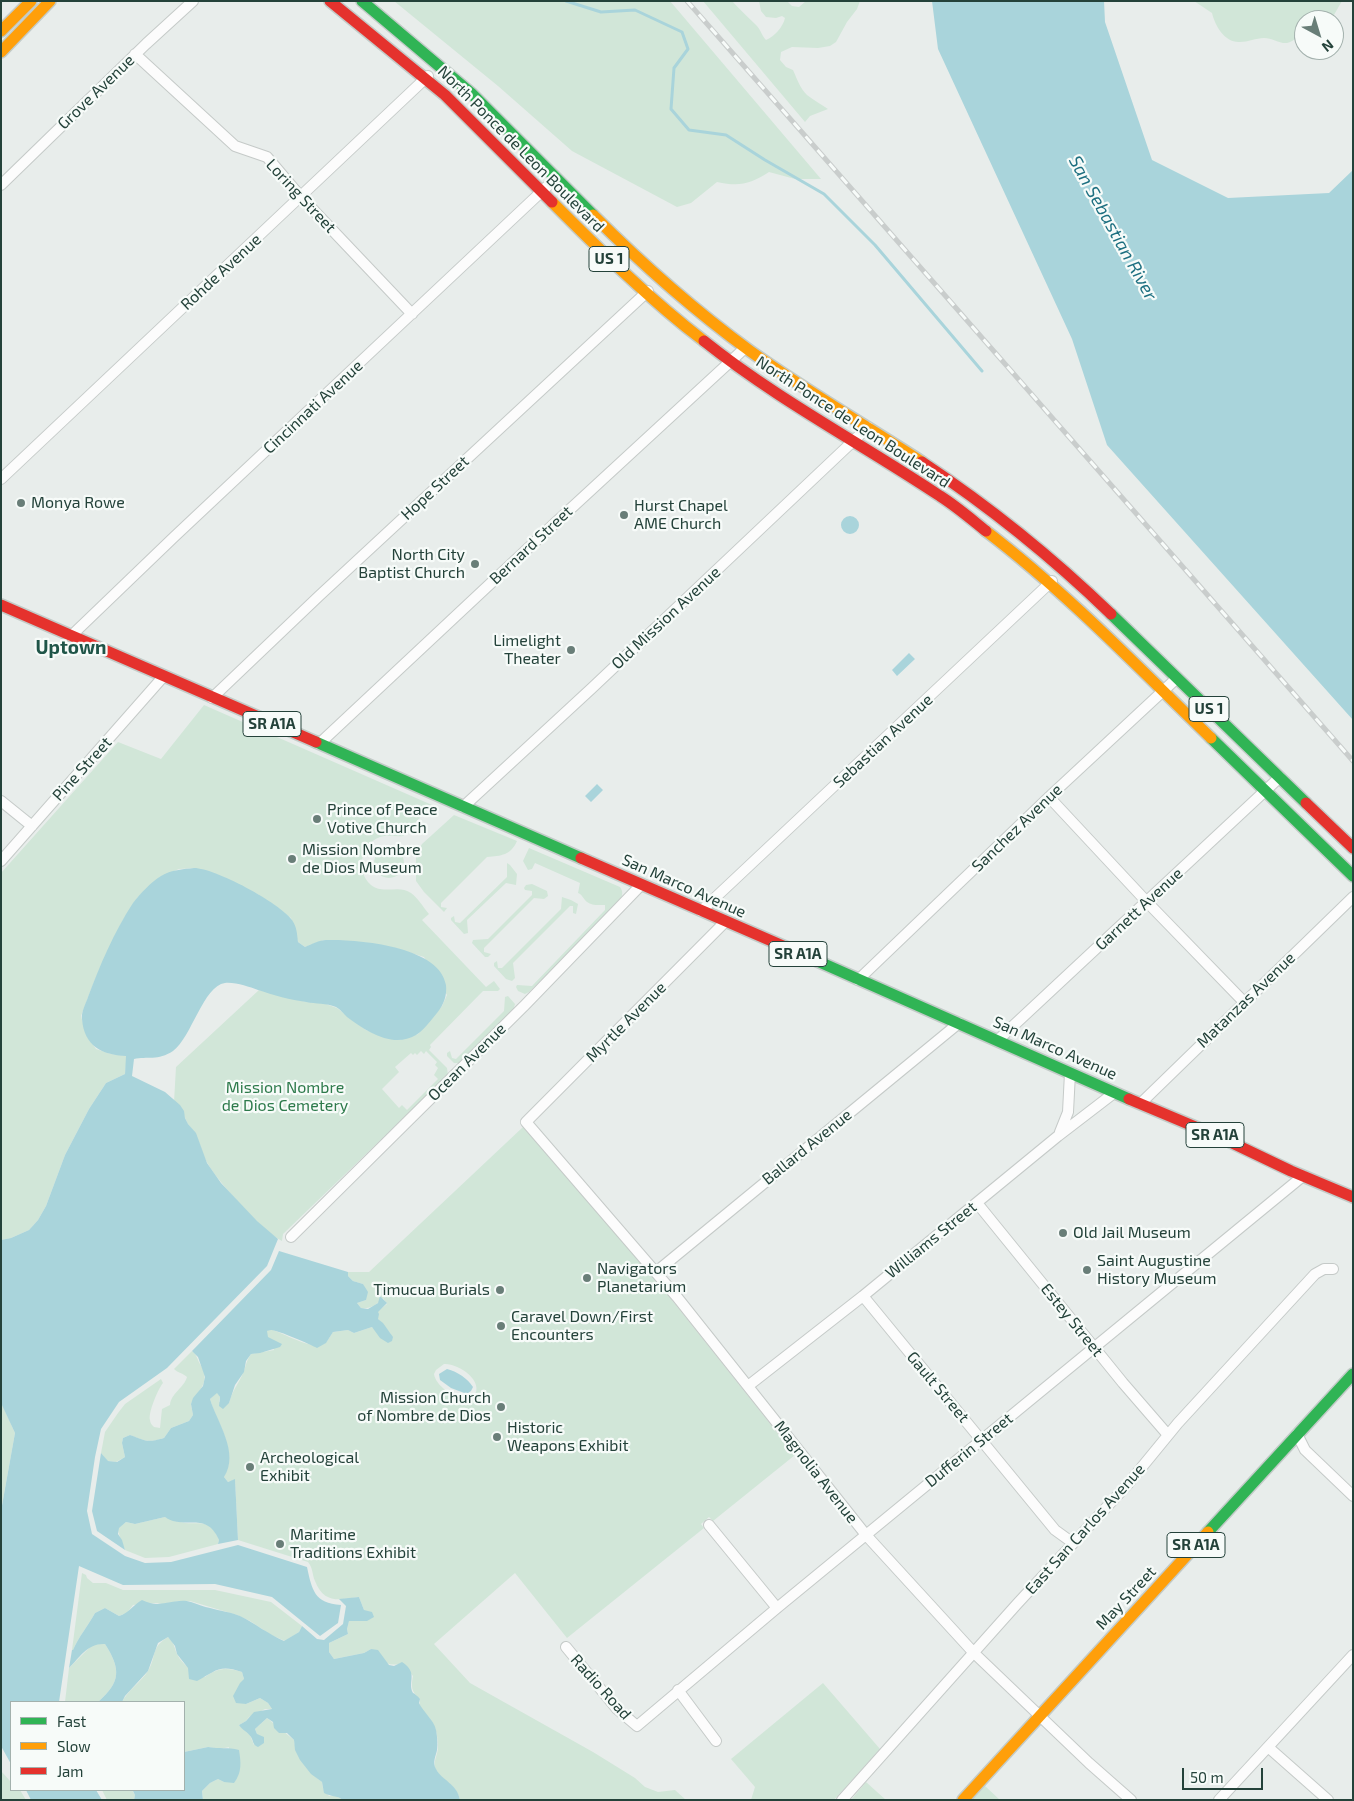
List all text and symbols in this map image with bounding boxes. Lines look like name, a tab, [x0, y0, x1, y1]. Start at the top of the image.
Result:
north arrow	[1294, 10, 1344, 60]
text: N	[1319, 36, 1337, 56]
street label: Grove Avenue	[54, 51, 138, 133]
street label: North Ponce de Leon Boulevard	[434, 62, 608, 236]
water label: San Sebastian River	[1064, 152, 1162, 304]
street label: Loring Street	[262, 155, 340, 237]
street label: Rohde Avenue	[177, 230, 265, 314]
road number: US 1	[589, 246, 629, 272]
street label: North Ponce de Leon Boulevard	[752, 352, 954, 492]
street label: Cincinnati Avenue	[259, 356, 367, 458]
street label: Hope Street	[397, 452, 473, 524]
place label: Monya Rowe	[31, 493, 125, 513]
place label: Hurst Chapel AME Church	[634, 496, 728, 534]
marker: Monya Rowe	[15, 497, 27, 509]
street label: Bernard Street	[486, 502, 576, 588]
marker: Hurst Chapel AME Church	[618, 509, 630, 521]
place label: North City Baptist Church	[358, 545, 465, 583]
marker: North City Baptist Church	[469, 558, 481, 570]
street label: Old Mission Avenue	[608, 563, 724, 673]
place label: Limelight Theater	[493, 631, 561, 669]
district label: Uptown	[36, 637, 106, 659]
marker: Limelight Theater	[565, 644, 577, 656]
street label: Sebastian Avenue	[829, 690, 937, 792]
road number: US 1	[1189, 696, 1229, 722]
road number: SR A1A	[243, 712, 301, 736]
street label: Pine Street	[48, 733, 116, 805]
street label: Sanchez Avenue	[968, 780, 1066, 876]
place label: Prince of Peace Votive Church	[327, 800, 438, 838]
marker: Prince of Peace Votive Church	[311, 813, 323, 825]
place label: Mission Nombre de Dios Museum	[302, 840, 422, 878]
street label: San Marco Avenue	[619, 850, 749, 922]
marker: Mission Nombre de Dios Museum	[286, 853, 298, 865]
street label: Garnett Avenue	[1091, 864, 1187, 954]
road number: SR A1A	[769, 942, 827, 966]
street label: Matanzas Avenue	[1193, 948, 1299, 1052]
street label: Myrtle Avenue	[582, 978, 670, 1066]
street label: San Marco Avenue	[990, 1012, 1120, 1084]
street label: Ocean Avenue	[424, 1019, 510, 1105]
park label: Mission Nombre de Dios Cemetery	[222, 1078, 348, 1116]
street label: Ballard Avenue	[758, 1105, 856, 1189]
road number: SR A1A	[1186, 1122, 1244, 1148]
street label: Williams Street	[882, 1197, 980, 1283]
place label: Old Jail Museum	[1073, 1223, 1191, 1243]
marker: Old Jail Museum	[1057, 1227, 1069, 1239]
place label: Saint Augustine History Museum	[1097, 1251, 1216, 1289]
place label: Navigators Planetarium	[597, 1259, 686, 1297]
marker: Saint Augustine History Museum	[1081, 1264, 1093, 1276]
marker: Navigators Planetarium	[581, 1272, 593, 1284]
place label: Timucua Burials	[373, 1280, 490, 1300]
street label: Estey Street	[1037, 1280, 1107, 1360]
marker: Timucua Burials	[494, 1284, 506, 1296]
place label: Caravel Down/First Encounters	[511, 1307, 653, 1345]
marker: Caravel Down/First Encounters	[495, 1320, 507, 1332]
street label: Gault Street	[903, 1348, 973, 1426]
place label: Mission Church of Nombre de Dios	[357, 1388, 491, 1426]
marker: Mission Church of Nombre de Dios	[495, 1401, 507, 1413]
street label: Dufferin Street	[921, 1409, 1017, 1491]
street label: Magnolia Avenue	[770, 1417, 862, 1527]
place label: Historic Weapons Exhibit	[507, 1418, 628, 1456]
marker: Historic Weapons Exhibit	[491, 1431, 503, 1443]
place label: Archeological Exhibit	[260, 1448, 359, 1486]
street label: East San Carlos Avenue	[1021, 1460, 1149, 1598]
marker: Archeological Exhibit	[244, 1461, 256, 1473]
place label: Maritime Traditions Exhibit	[290, 1525, 416, 1563]
road number: SR A1A	[1167, 1532, 1225, 1558]
marker: Maritime Traditions Exhibit	[274, 1538, 286, 1550]
street label: May Street	[1092, 1562, 1160, 1634]
street label: Radio Road	[567, 1650, 635, 1724]
legend	[10, 1701, 185, 1791]
text: Fast	[57, 1712, 86, 1730]
text: Slow	[57, 1737, 91, 1755]
scale bar	[1184, 1758, 1265, 1790]
text: Jam	[57, 1762, 83, 1780]
text: 50 m	[1190, 1768, 1224, 1786]

